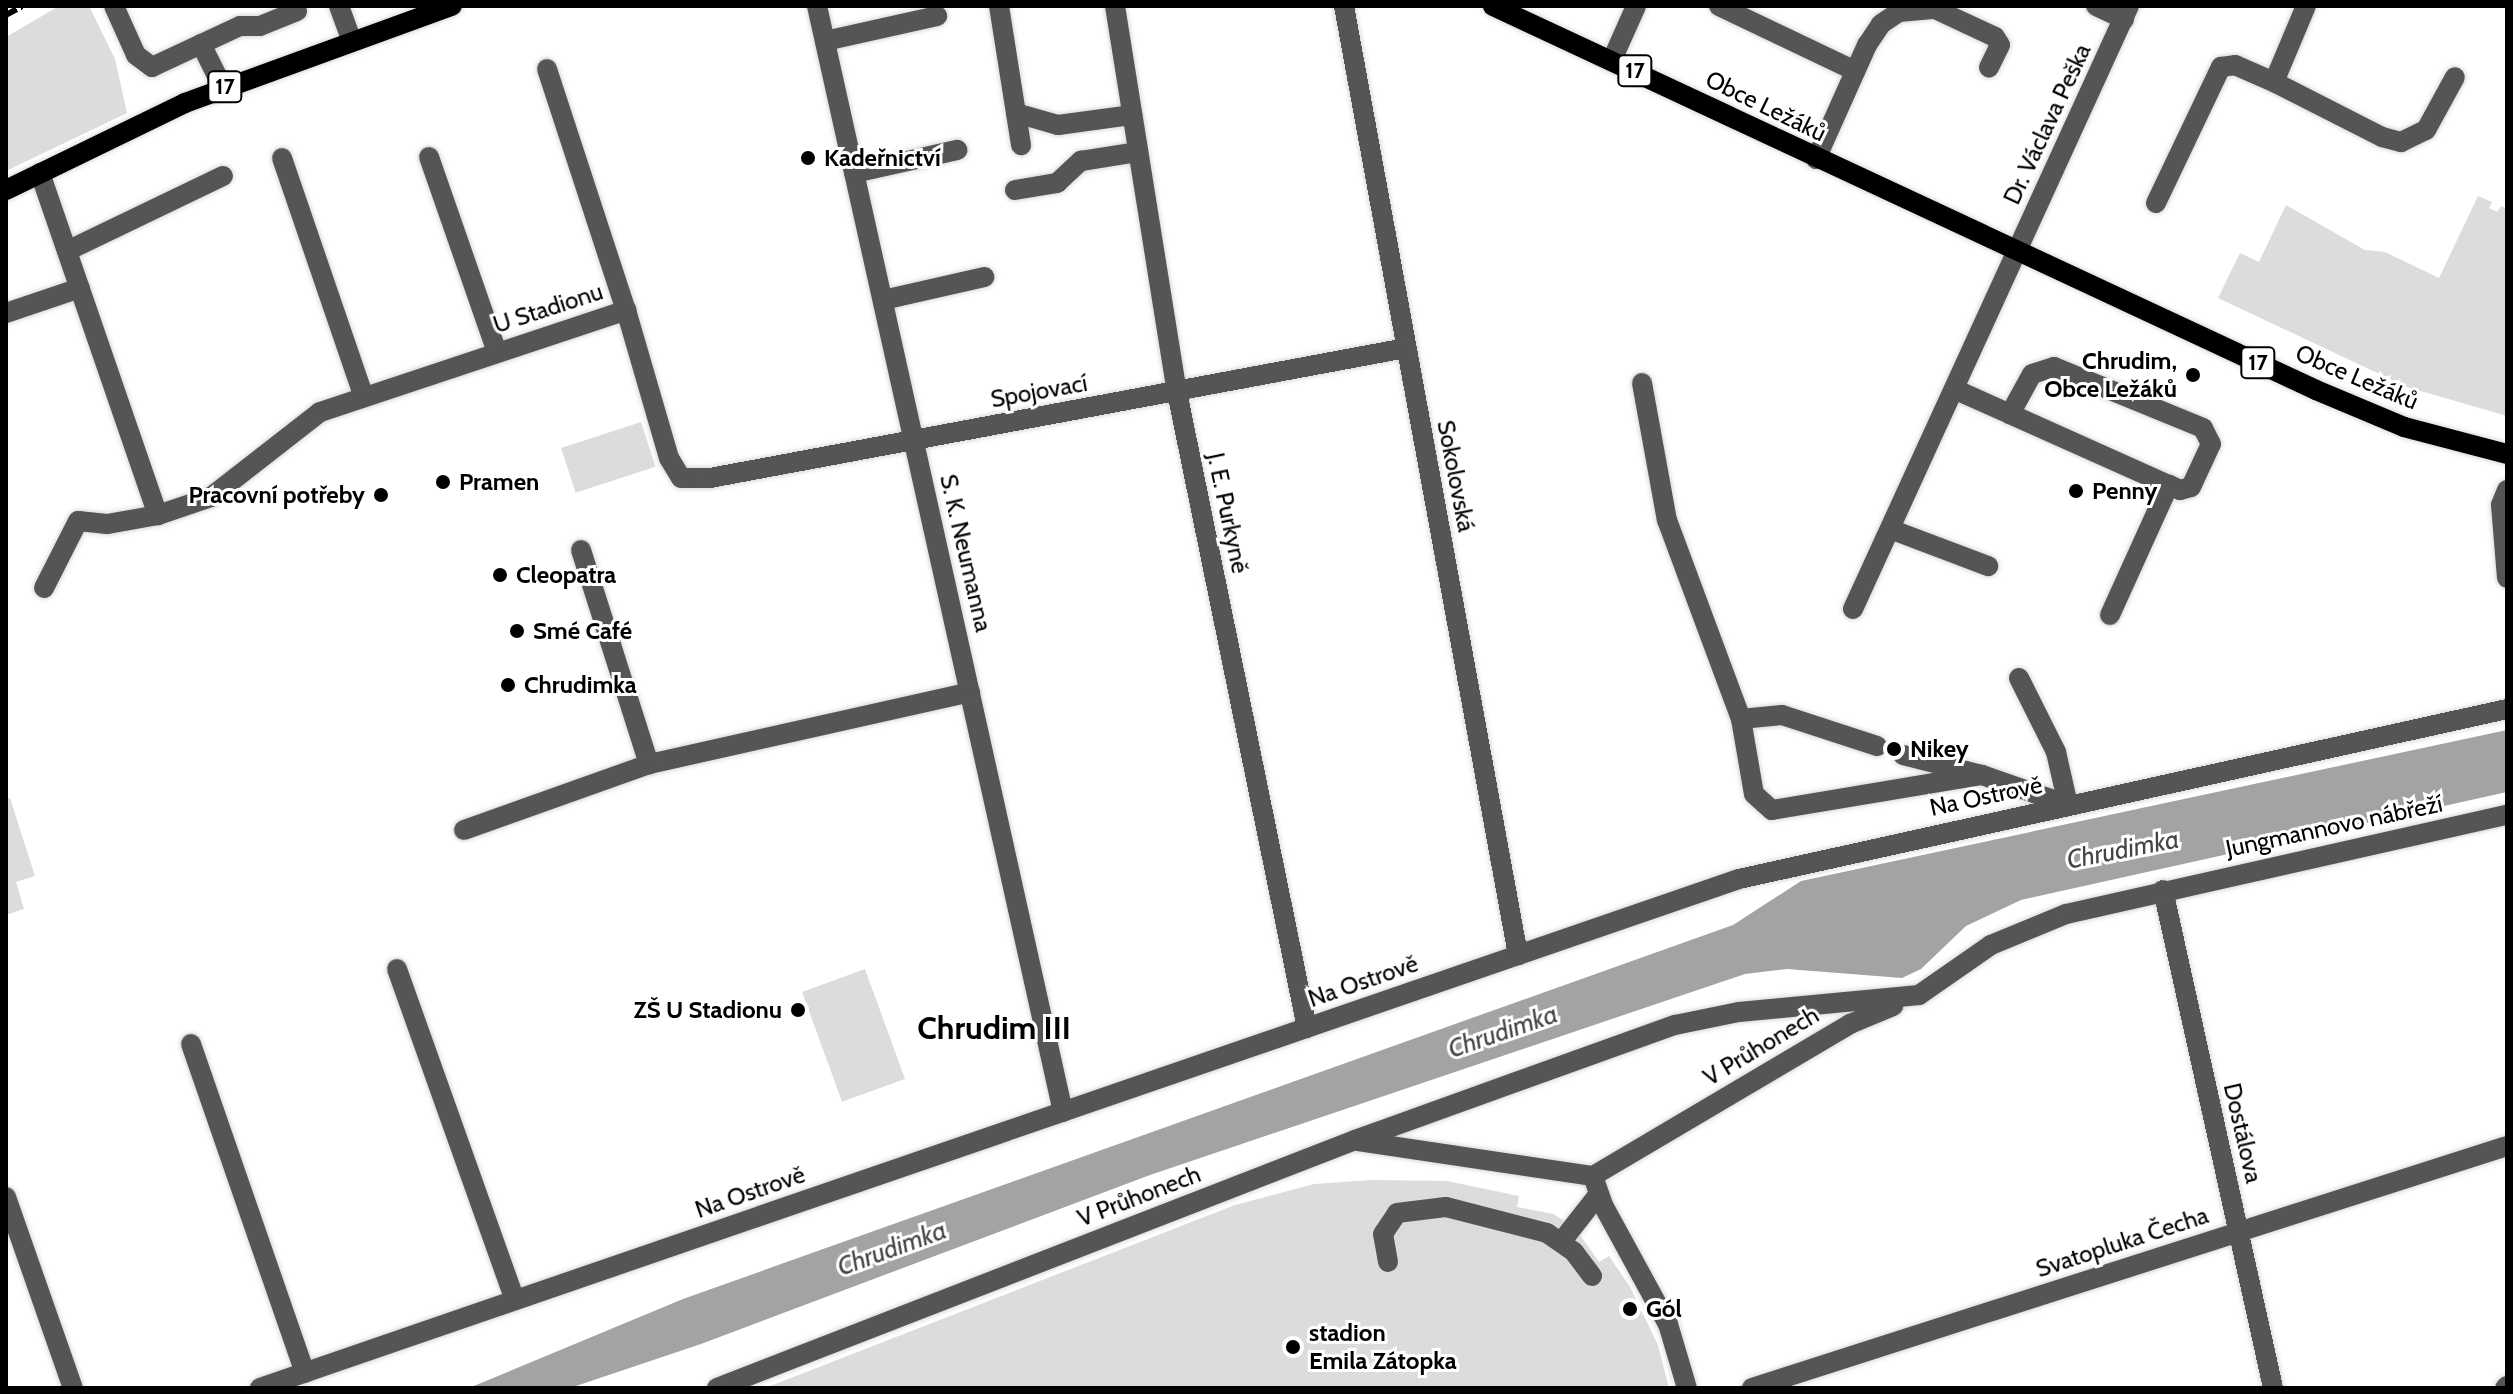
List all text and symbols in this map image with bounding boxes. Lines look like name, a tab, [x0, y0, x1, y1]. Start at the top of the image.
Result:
street label: Dr. Václava Peška	[1997, 39, 2097, 209]
road number: 17	[1617, 53, 1653, 89]
street label: Obce Ležáků	[1701, 64, 1831, 148]
road number: 17	[207, 69, 243, 105]
place label: Kadeřnictví	[824, 144, 941, 172]
marker: Kadeřnictví	[799, 149, 817, 167]
street label: U Stadionu	[490, 277, 606, 339]
street label: Obce Ležáků	[2291, 338, 2423, 416]
road number: 17	[2240, 345, 2276, 381]
place label: Chrudim, Obce Ležáků	[2044, 347, 2177, 403]
marker: Chrudim, Obce Ležáků	[2184, 366, 2202, 384]
street label: Spojovací	[988, 368, 1090, 414]
street label: Sokolovská	[1431, 418, 1481, 534]
street label: J. E. Purkyně	[1201, 450, 1255, 576]
place label: Pramen	[459, 468, 539, 496]
street label: S. K. Neumanna	[934, 471, 998, 635]
marker: Pramen	[434, 473, 452, 491]
place label: Penny	[2092, 477, 2157, 505]
place label: Pracovní potřeby	[188, 481, 365, 509]
marker: Penny	[2067, 482, 2085, 500]
marker: Pracovní potřeby	[372, 486, 390, 504]
place label: Cleopatra	[516, 561, 616, 589]
marker: Cleopatra	[491, 566, 509, 584]
place label: Smé Café	[533, 617, 632, 645]
marker: Smé Café	[508, 622, 526, 640]
place label: Chrudimka	[524, 671, 637, 699]
marker: Chrudimka	[499, 676, 517, 694]
place label: Nikey	[1910, 735, 1969, 763]
marker: Nikey	[1885, 740, 1903, 758]
street label: Na Ostrově	[1927, 770, 2045, 822]
street label: Jungmannovo nábřeží	[2223, 789, 2445, 863]
water label: Chrudimka	[2064, 824, 2182, 876]
street label: Na Ostrově	[1304, 949, 1422, 1013]
place label: ZŠ U Stadionu	[634, 996, 782, 1024]
water label: Chrudimka	[1444, 999, 1562, 1065]
street label: V Průhonech	[1698, 1000, 1824, 1092]
marker: ZŠ U Stadionu	[789, 1001, 807, 1019]
district label: Chrudim III	[917, 1009, 1071, 1047]
street label: Dostálova	[2218, 1080, 2268, 1186]
street label: V Průhonech	[1073, 1159, 1205, 1233]
street label: Na Ostrově	[691, 1160, 809, 1224]
street label: Svatopluka Čecha	[2032, 1201, 2212, 1283]
water label: Chrudimka	[833, 1215, 951, 1283]
place label: Gól	[1646, 1295, 1682, 1323]
marker: Gól	[1621, 1300, 1639, 1318]
place label: stadion Emila Zátopka	[1309, 1319, 1457, 1375]
marker: stadion Emila Zátopka	[1284, 1338, 1302, 1356]

